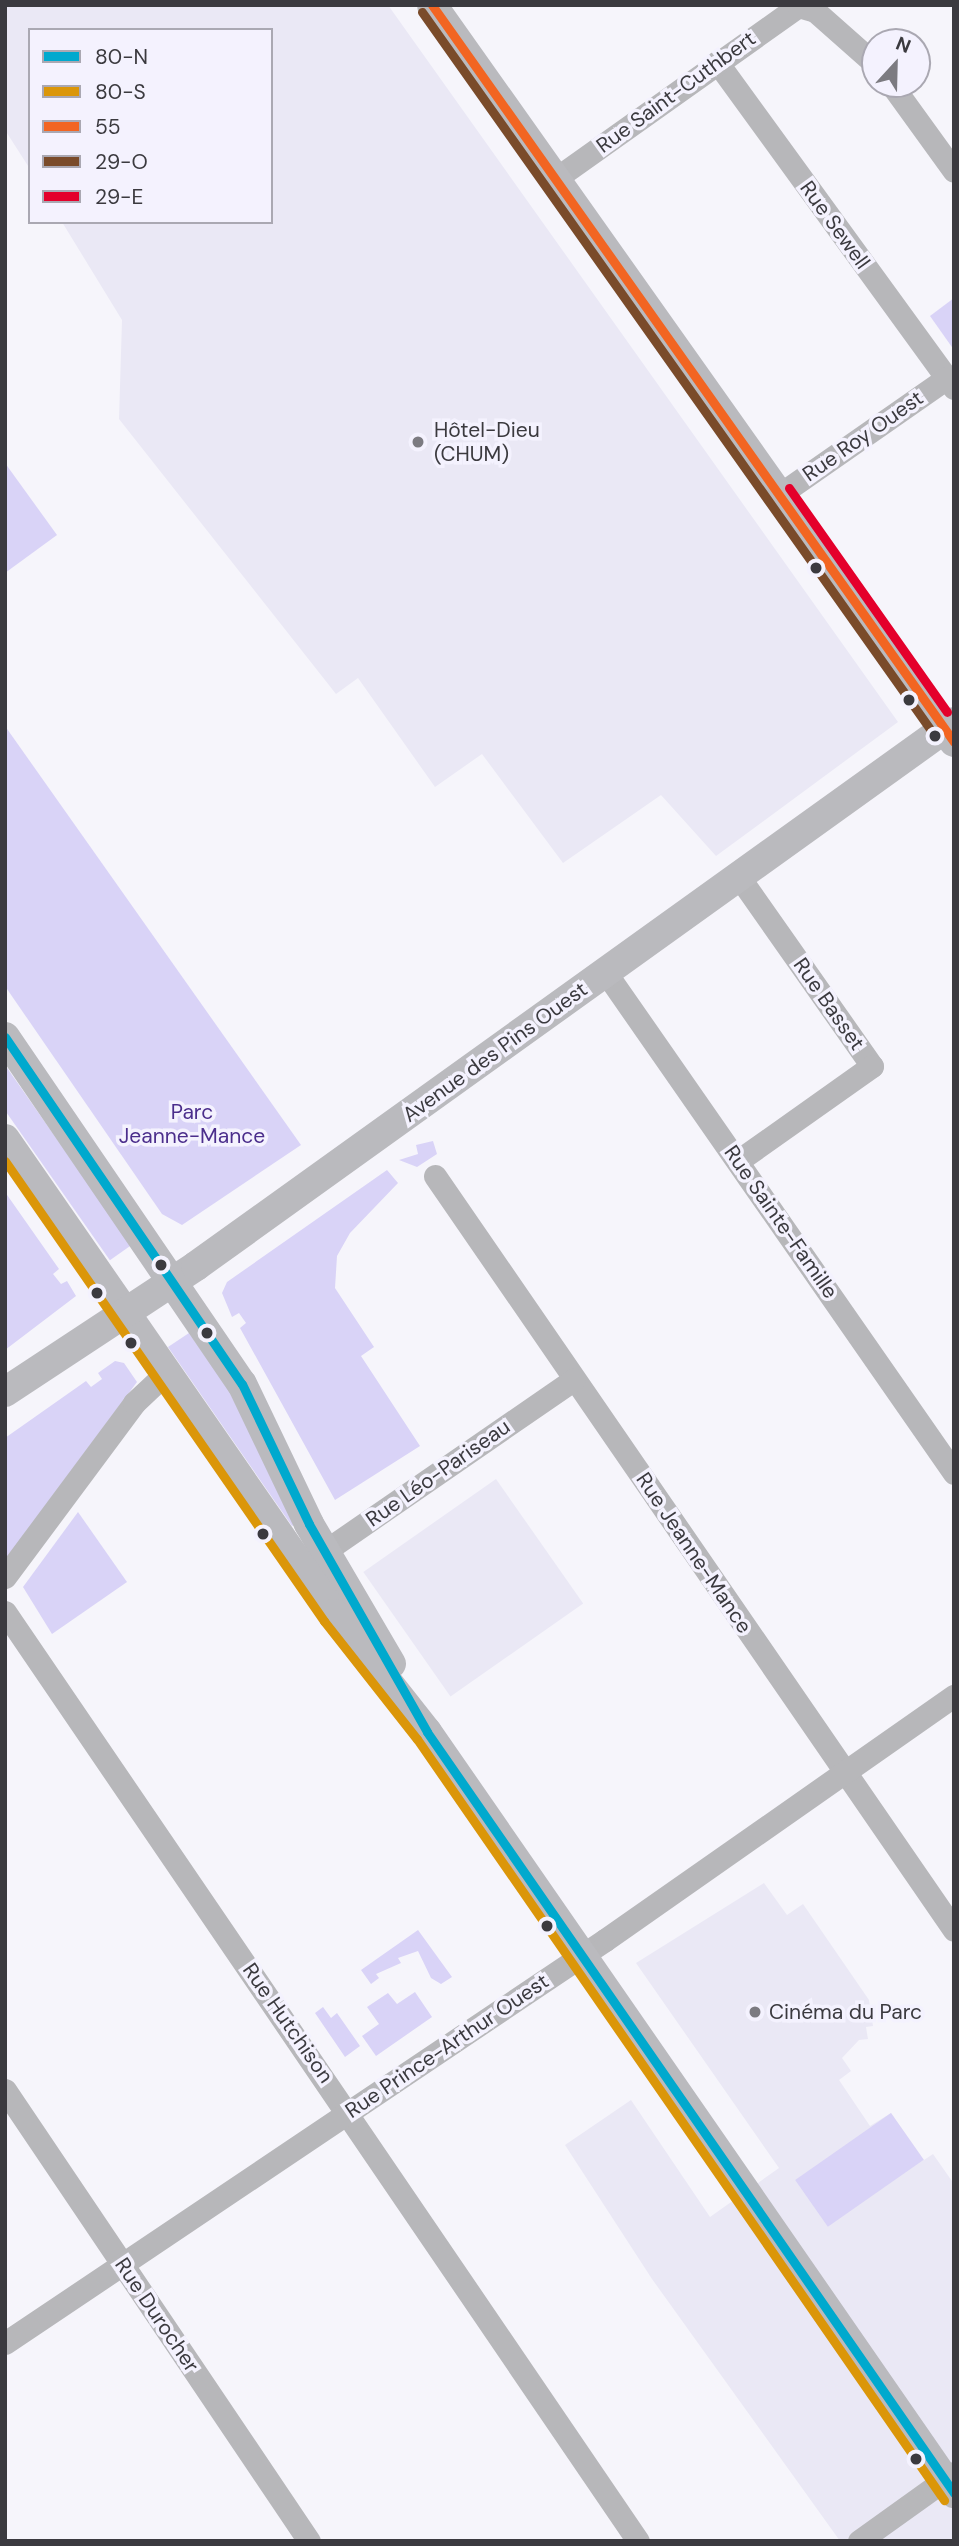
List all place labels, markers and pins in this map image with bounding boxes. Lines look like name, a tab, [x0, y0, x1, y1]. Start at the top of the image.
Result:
place label: Hôtel-Dieu (CHUM)	[434, 417, 540, 467]
marker: Hôtel-Dieu (CHUM)	[408, 432, 428, 452]
unlabelled marker	[809, 561, 823, 575]
unlabelled marker	[902, 693, 916, 707]
unlabelled marker	[928, 729, 942, 743]
unlabelled marker	[154, 1258, 168, 1272]
unlabelled marker	[90, 1286, 104, 1300]
unlabelled marker	[200, 1326, 214, 1340]
unlabelled marker	[124, 1336, 138, 1350]
unlabelled marker	[256, 1527, 270, 1541]
unlabelled marker	[540, 1919, 554, 1933]
place label: Cinéma du Parc	[769, 1999, 922, 2025]
marker: Cinéma du Parc	[747, 2004, 763, 2020]
unlabelled marker	[909, 2452, 923, 2466]

